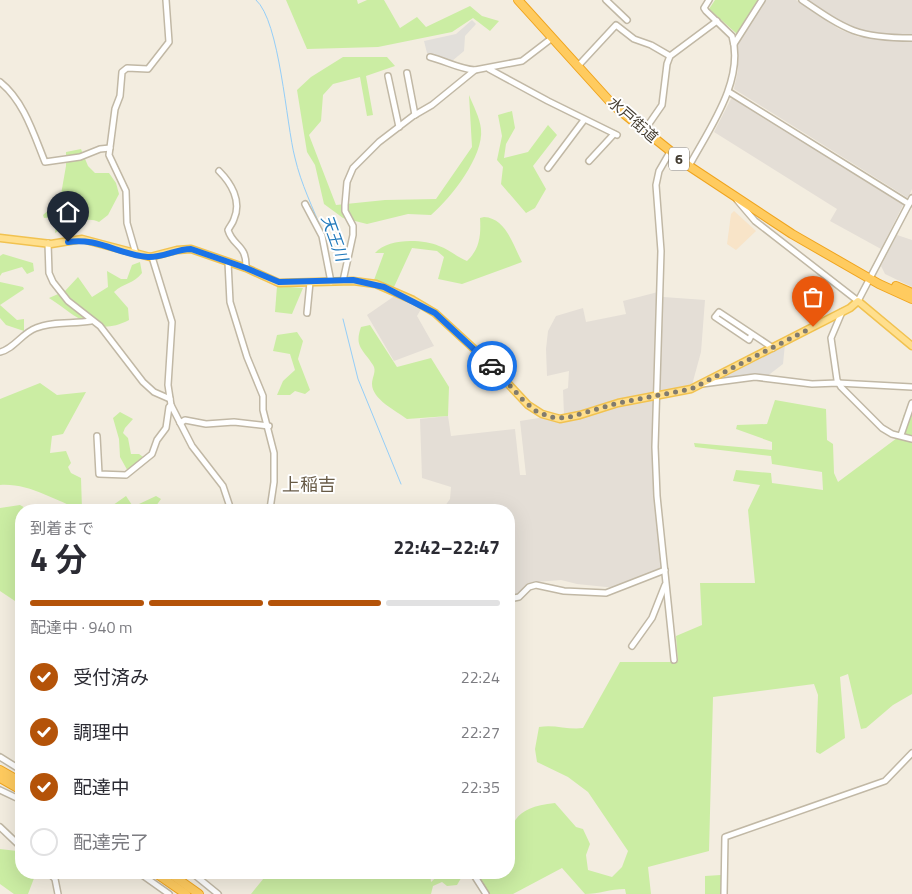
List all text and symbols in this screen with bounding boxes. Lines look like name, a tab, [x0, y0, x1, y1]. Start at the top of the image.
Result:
street label: 水戸街道	[603, 91, 664, 148]
road number: 6	[669, 148, 689, 170]
pin	[47, 191, 89, 242]
icon: home	[54, 198, 82, 226]
water label: 天王川	[316, 211, 355, 267]
pin	[792, 276, 834, 327]
icon: bag	[799, 283, 827, 311]
courier	[467, 341, 517, 391]
icon: car	[478, 352, 506, 380]
district label: 上稲吉	[282, 471, 336, 498]
text: 到着まで	[30, 516, 94, 540]
text: 22:42–22:47	[393, 532, 500, 561]
text: 4 分	[30, 535, 87, 583]
text: 配達中 · 940 m	[30, 615, 132, 639]
text: 受付済み	[73, 662, 149, 691]
icon: check	[30, 663, 58, 691]
text: 22:24	[461, 665, 500, 689]
text: 調理中	[73, 717, 130, 746]
icon: check	[30, 718, 58, 746]
text: 22:27	[461, 720, 500, 744]
text: 配達中	[73, 772, 130, 801]
icon: check	[30, 773, 58, 801]
text: 22:35	[461, 775, 500, 799]
text: 配達完了	[73, 827, 149, 856]

